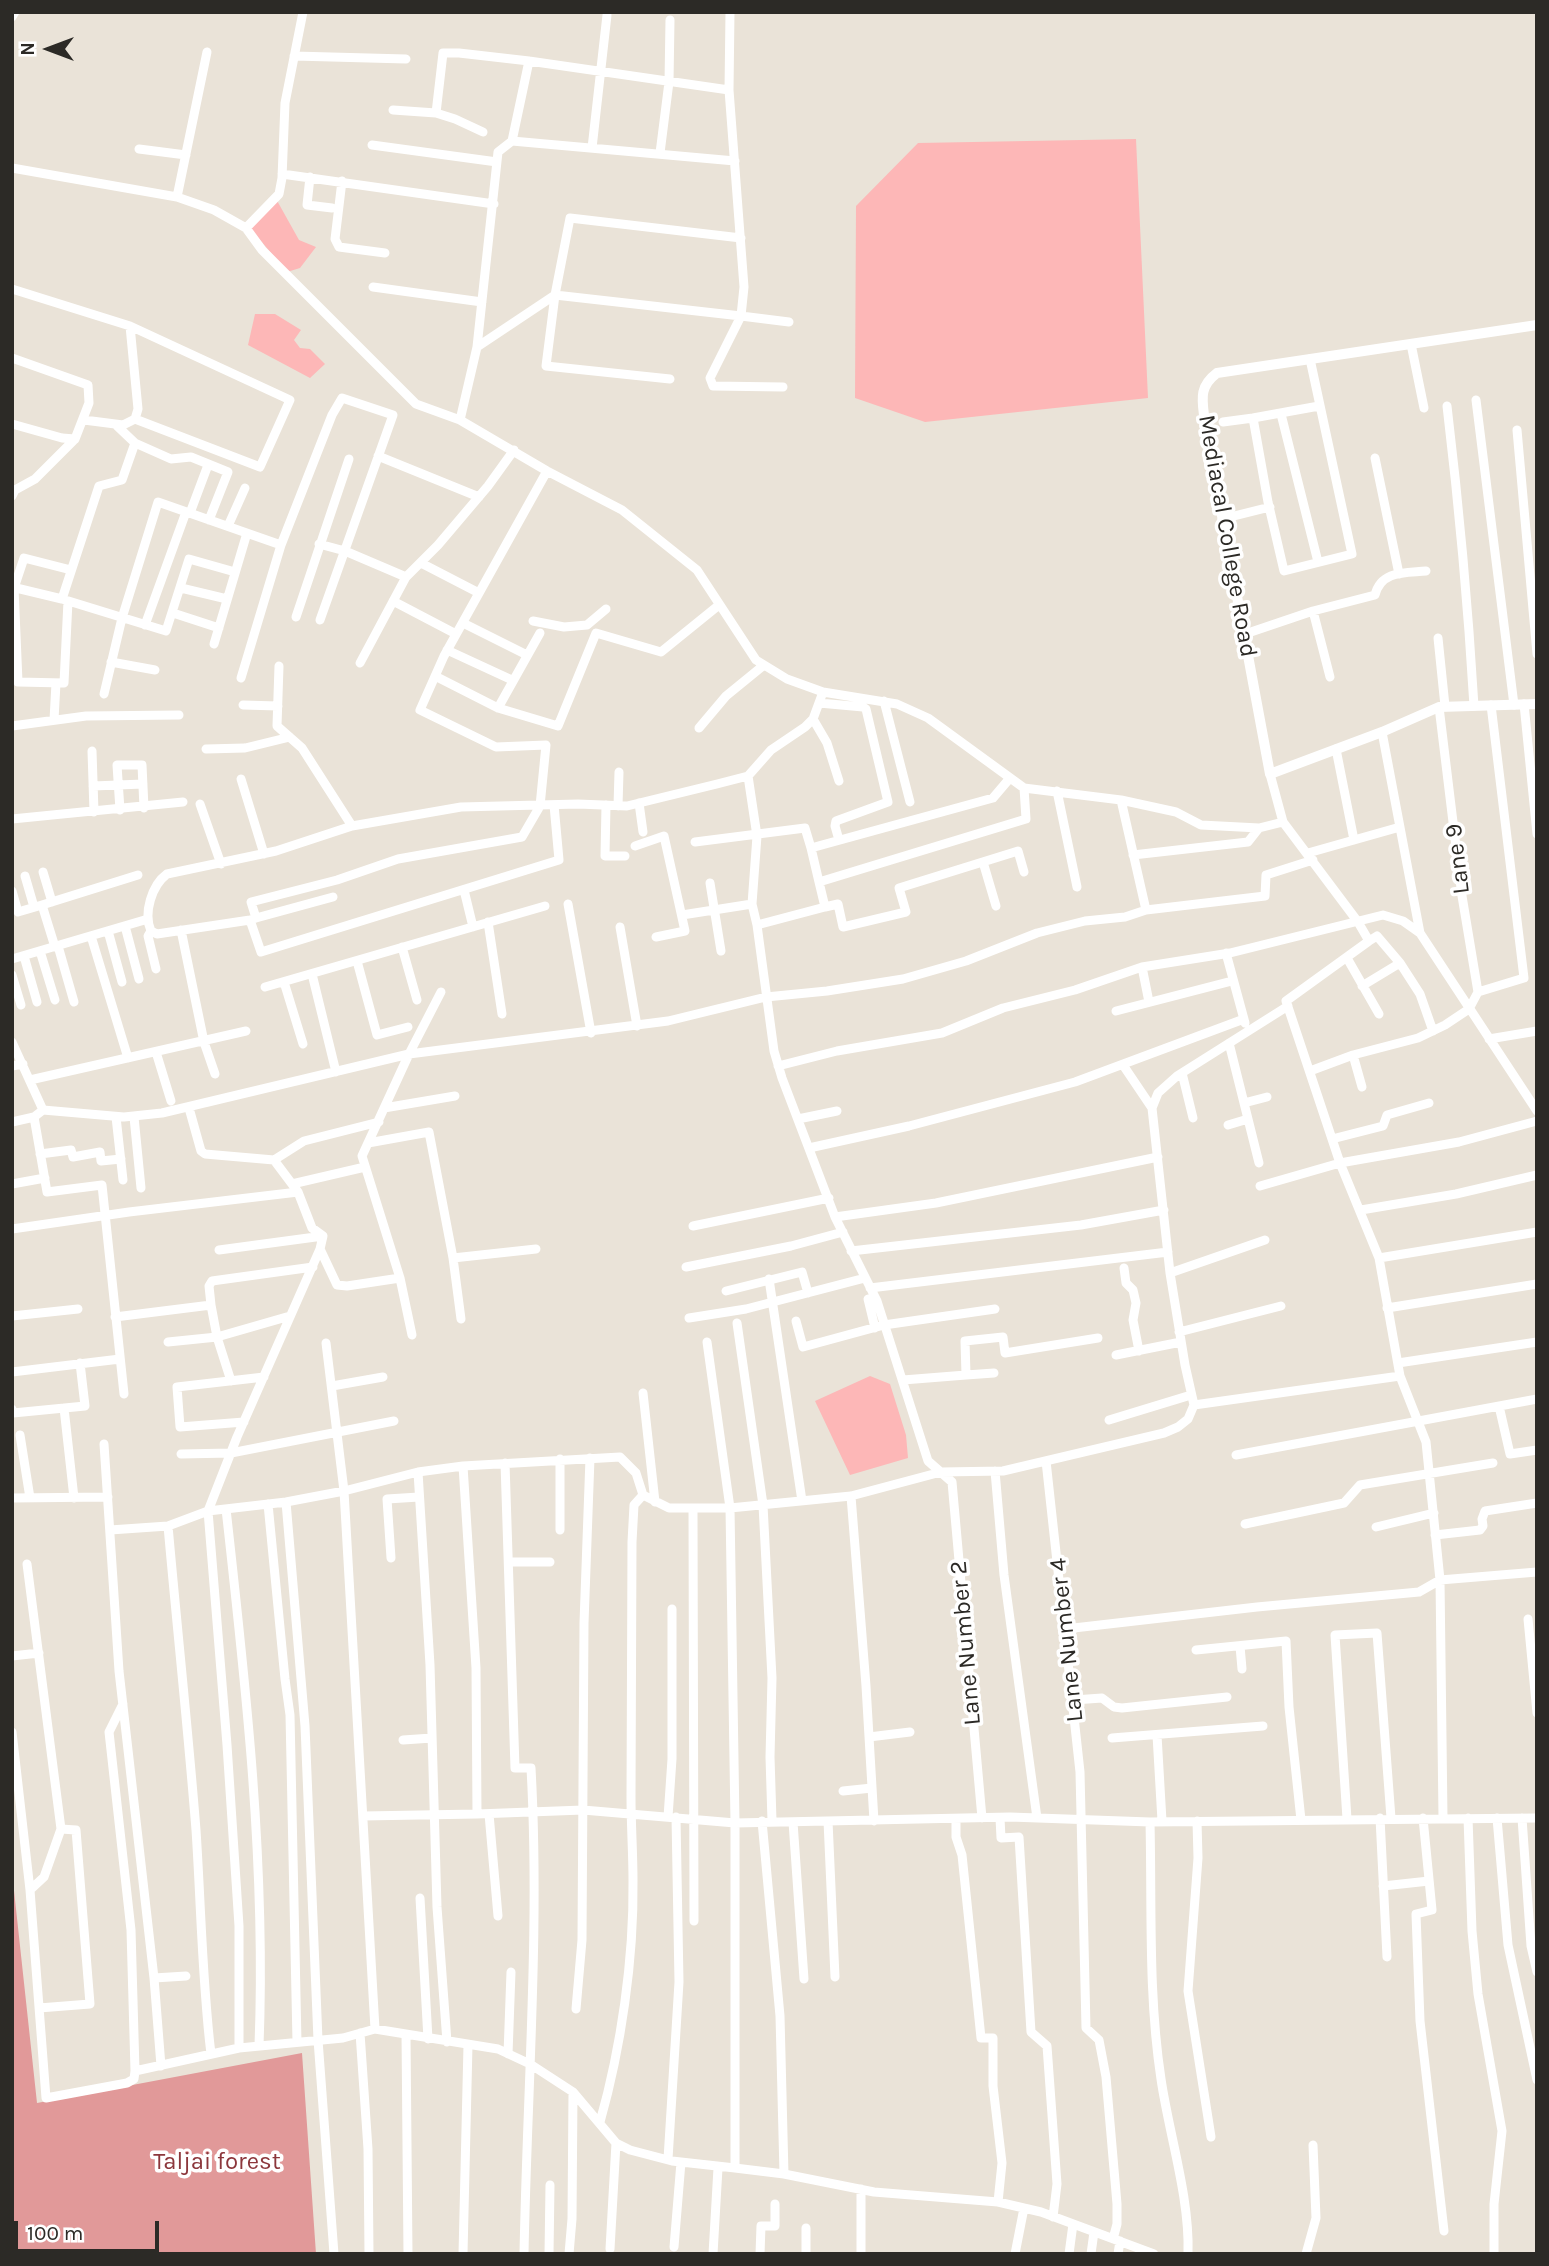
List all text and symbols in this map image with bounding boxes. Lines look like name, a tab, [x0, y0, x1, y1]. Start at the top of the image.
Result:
north arrow	[14, 14, 84, 84]
text: N	[17, 42, 39, 56]
street label: Mediacal College Road	[1191, 413, 1263, 659]
street label: Lane 9	[1439, 822, 1477, 896]
street label: Lane Number 4	[1044, 1557, 1090, 1723]
street label: Lane Number 2	[944, 1559, 988, 1727]
park label: Taljai forest	[153, 2148, 281, 2176]
scale bar	[18, 2206, 163, 2250]
text: 100 m	[27, 2221, 84, 2245]

